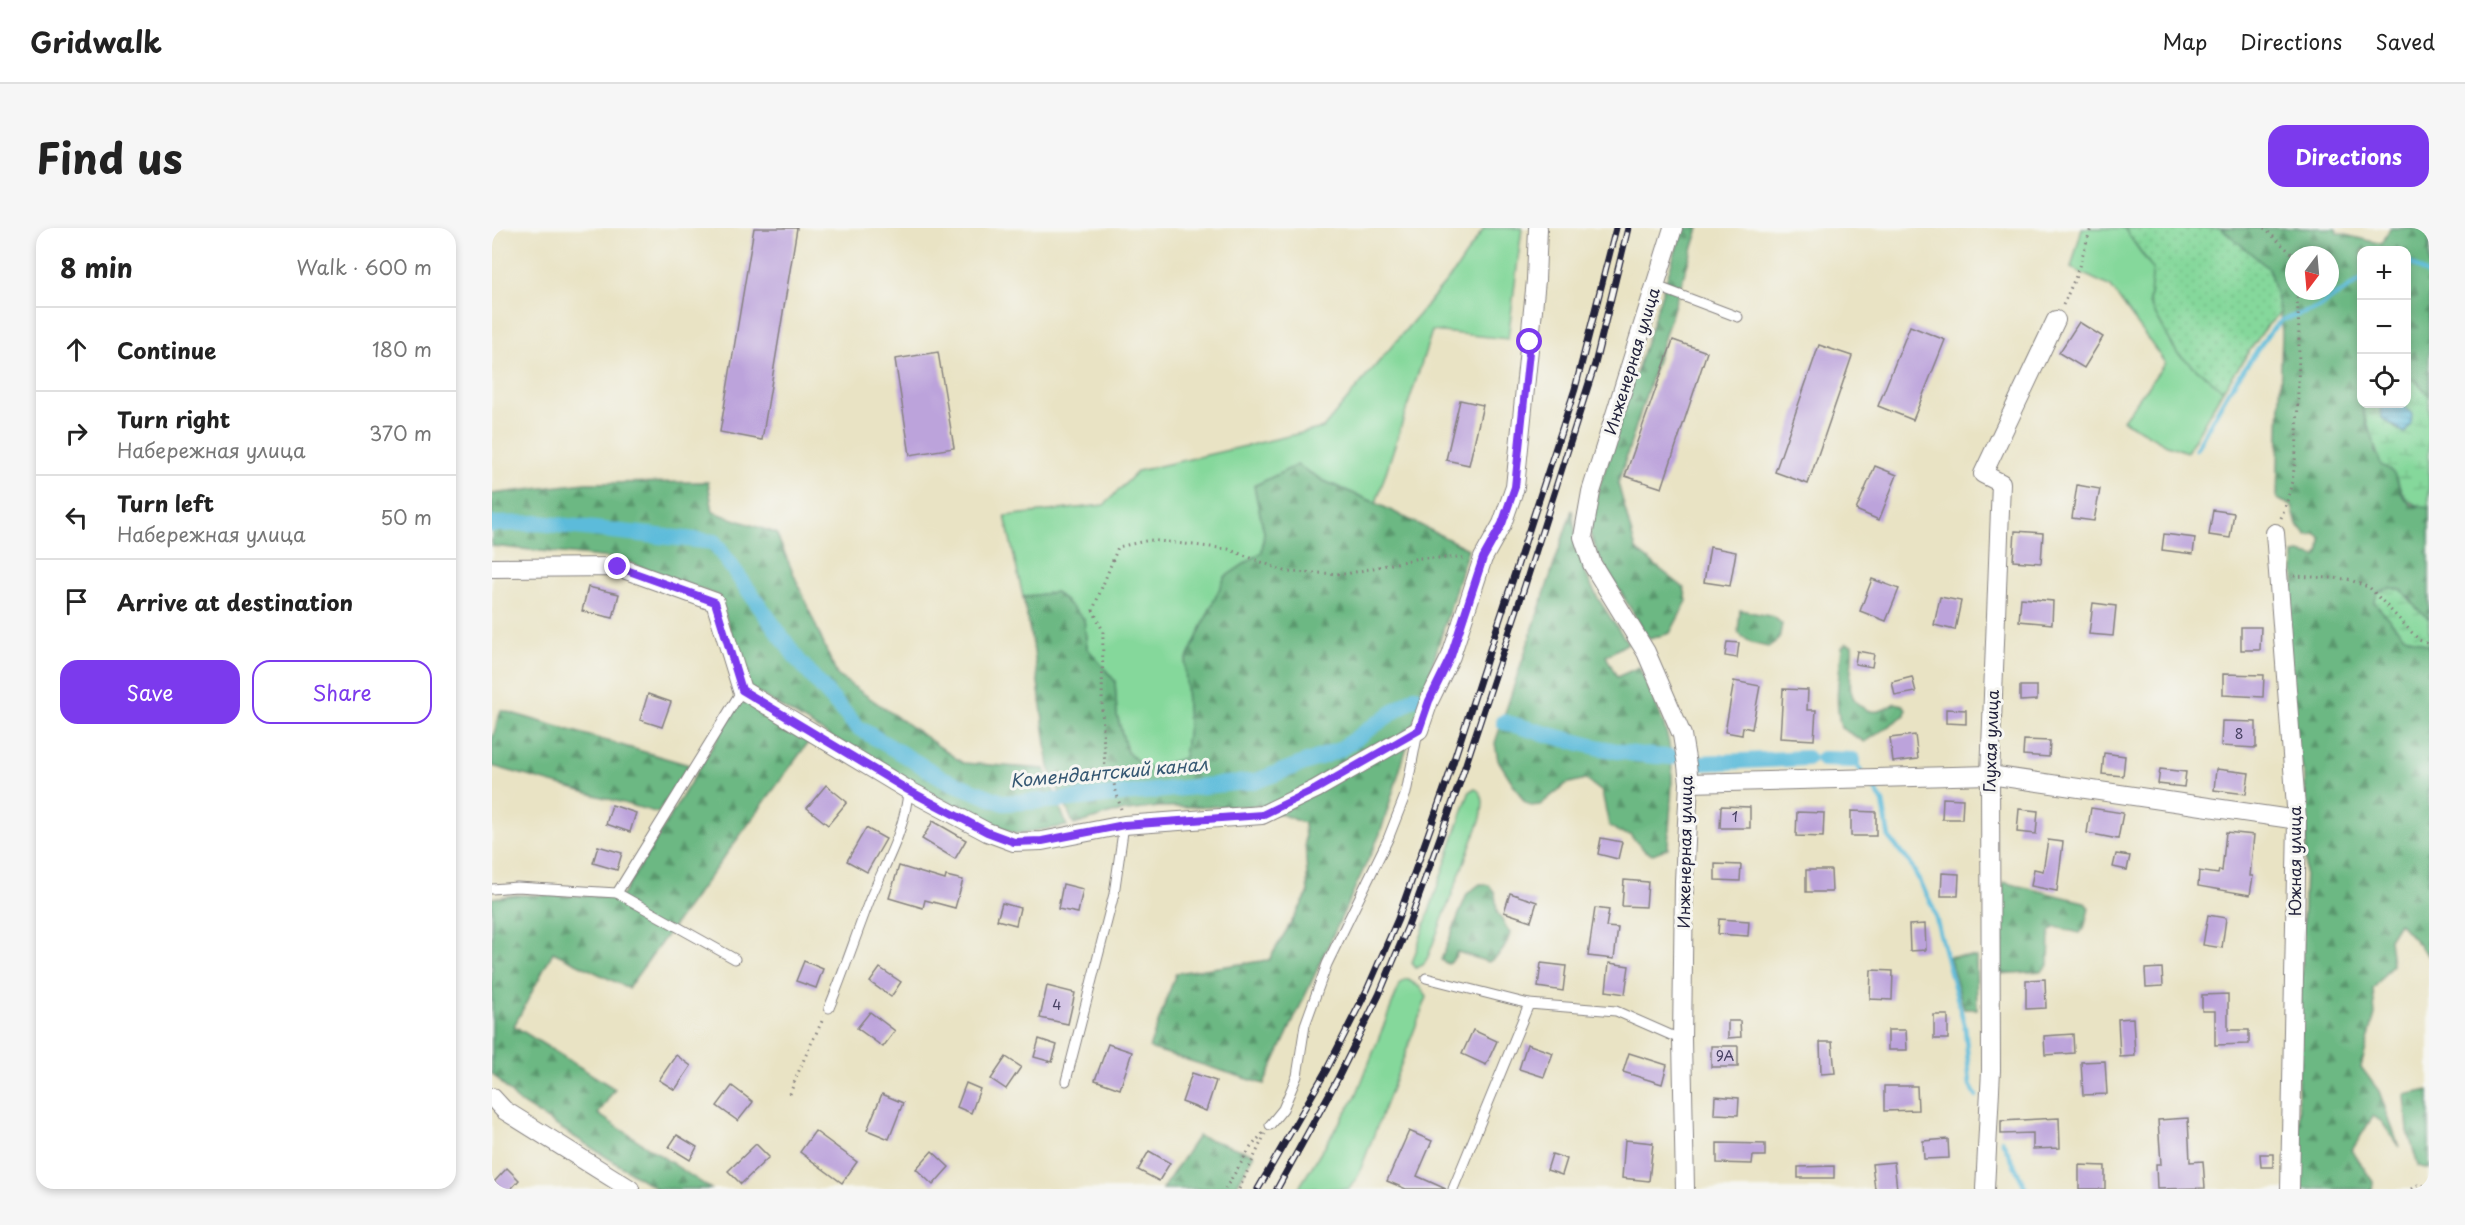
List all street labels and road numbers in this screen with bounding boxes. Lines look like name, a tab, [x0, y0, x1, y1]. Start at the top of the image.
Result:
street label: Инженерная улица	[1597, 284, 1665, 437]
street label: Глухая улица	[1976, 689, 2004, 793]
street label: Инженерная улица	[1671, 775, 1697, 929]
street label: Южная улица	[2282, 806, 2306, 916]

